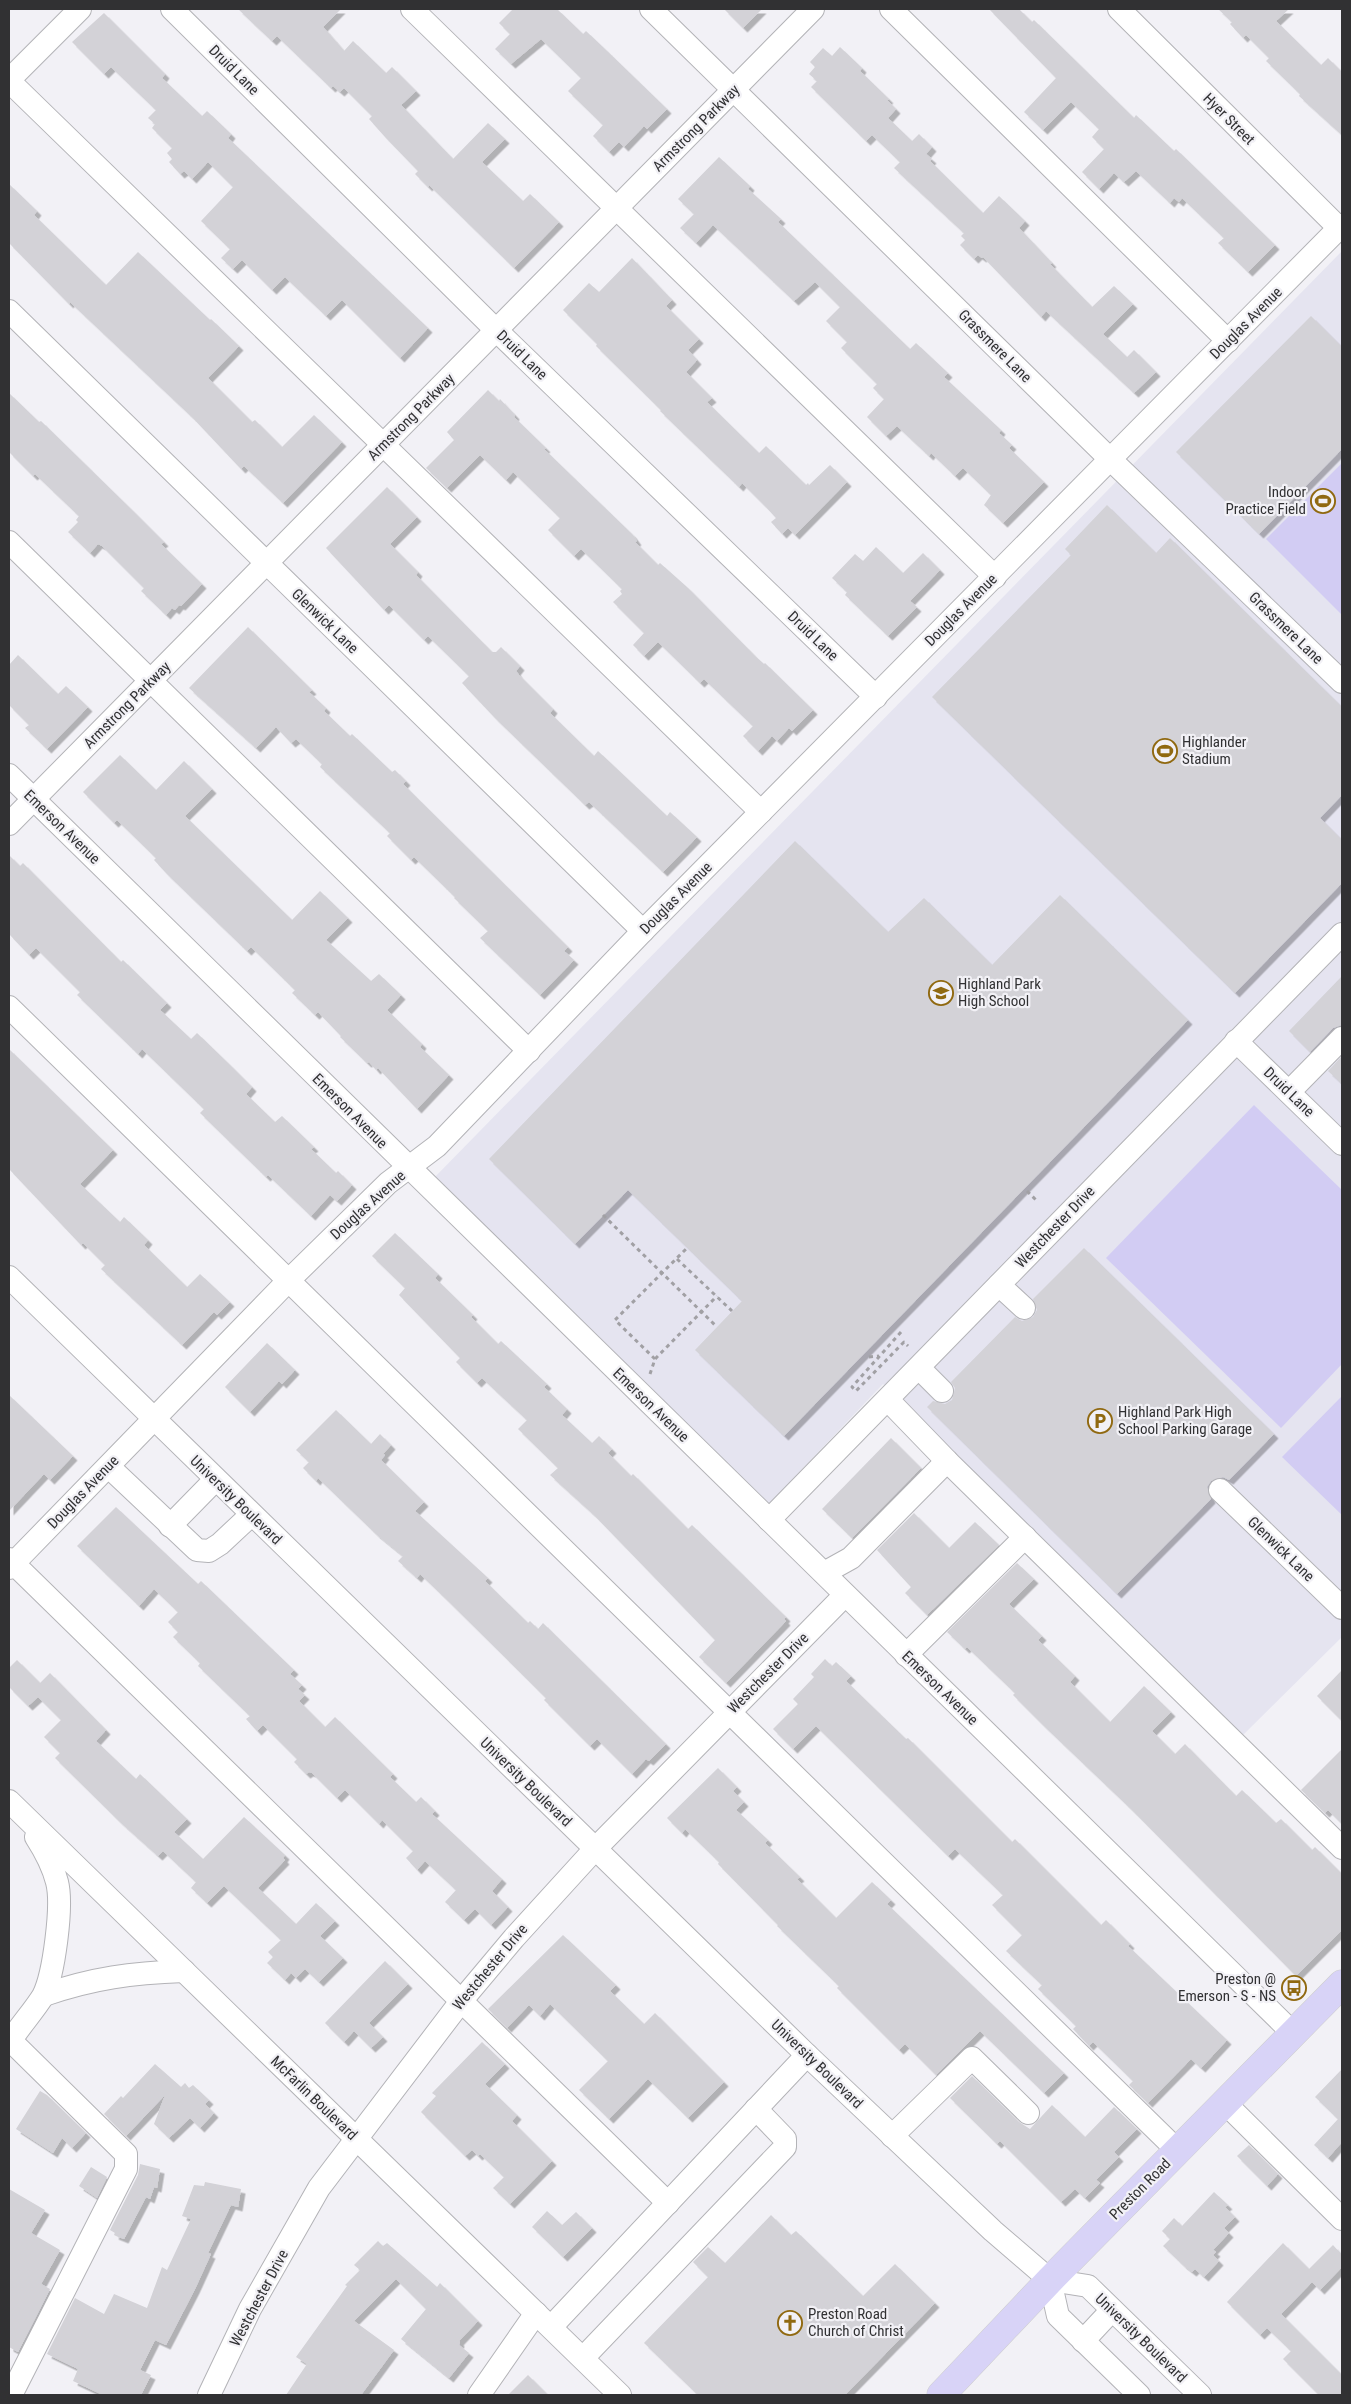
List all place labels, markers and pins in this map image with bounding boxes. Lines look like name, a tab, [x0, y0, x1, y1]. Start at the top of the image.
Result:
place label: Indoor Practice Field	[1225, 483, 1306, 518]
sports icon: Indoor Practice Field	[1310, 488, 1336, 514]
place label: Highlander Stadium	[1182, 733, 1247, 768]
sports icon: Highlander Stadium	[1152, 738, 1178, 764]
place label: Highland Park High School	[958, 975, 1041, 1010]
school or university icon: Highland Park High School	[928, 980, 954, 1006]
place label: Highland Park High School Parking Garage	[1118, 1403, 1252, 1438]
parking icon: Highland Park High School Parking Garage	[1087, 1408, 1113, 1434]
place label: Preston @ Emerson - S - NS	[1178, 1970, 1276, 2005]
bus stop icon: Preston @ Emerson - S - NS	[1281, 1975, 1307, 2001]
place label: Preston Road Church of Christ	[808, 2305, 904, 2340]
church icon: Preston Road Church of Christ	[777, 2310, 803, 2336]

